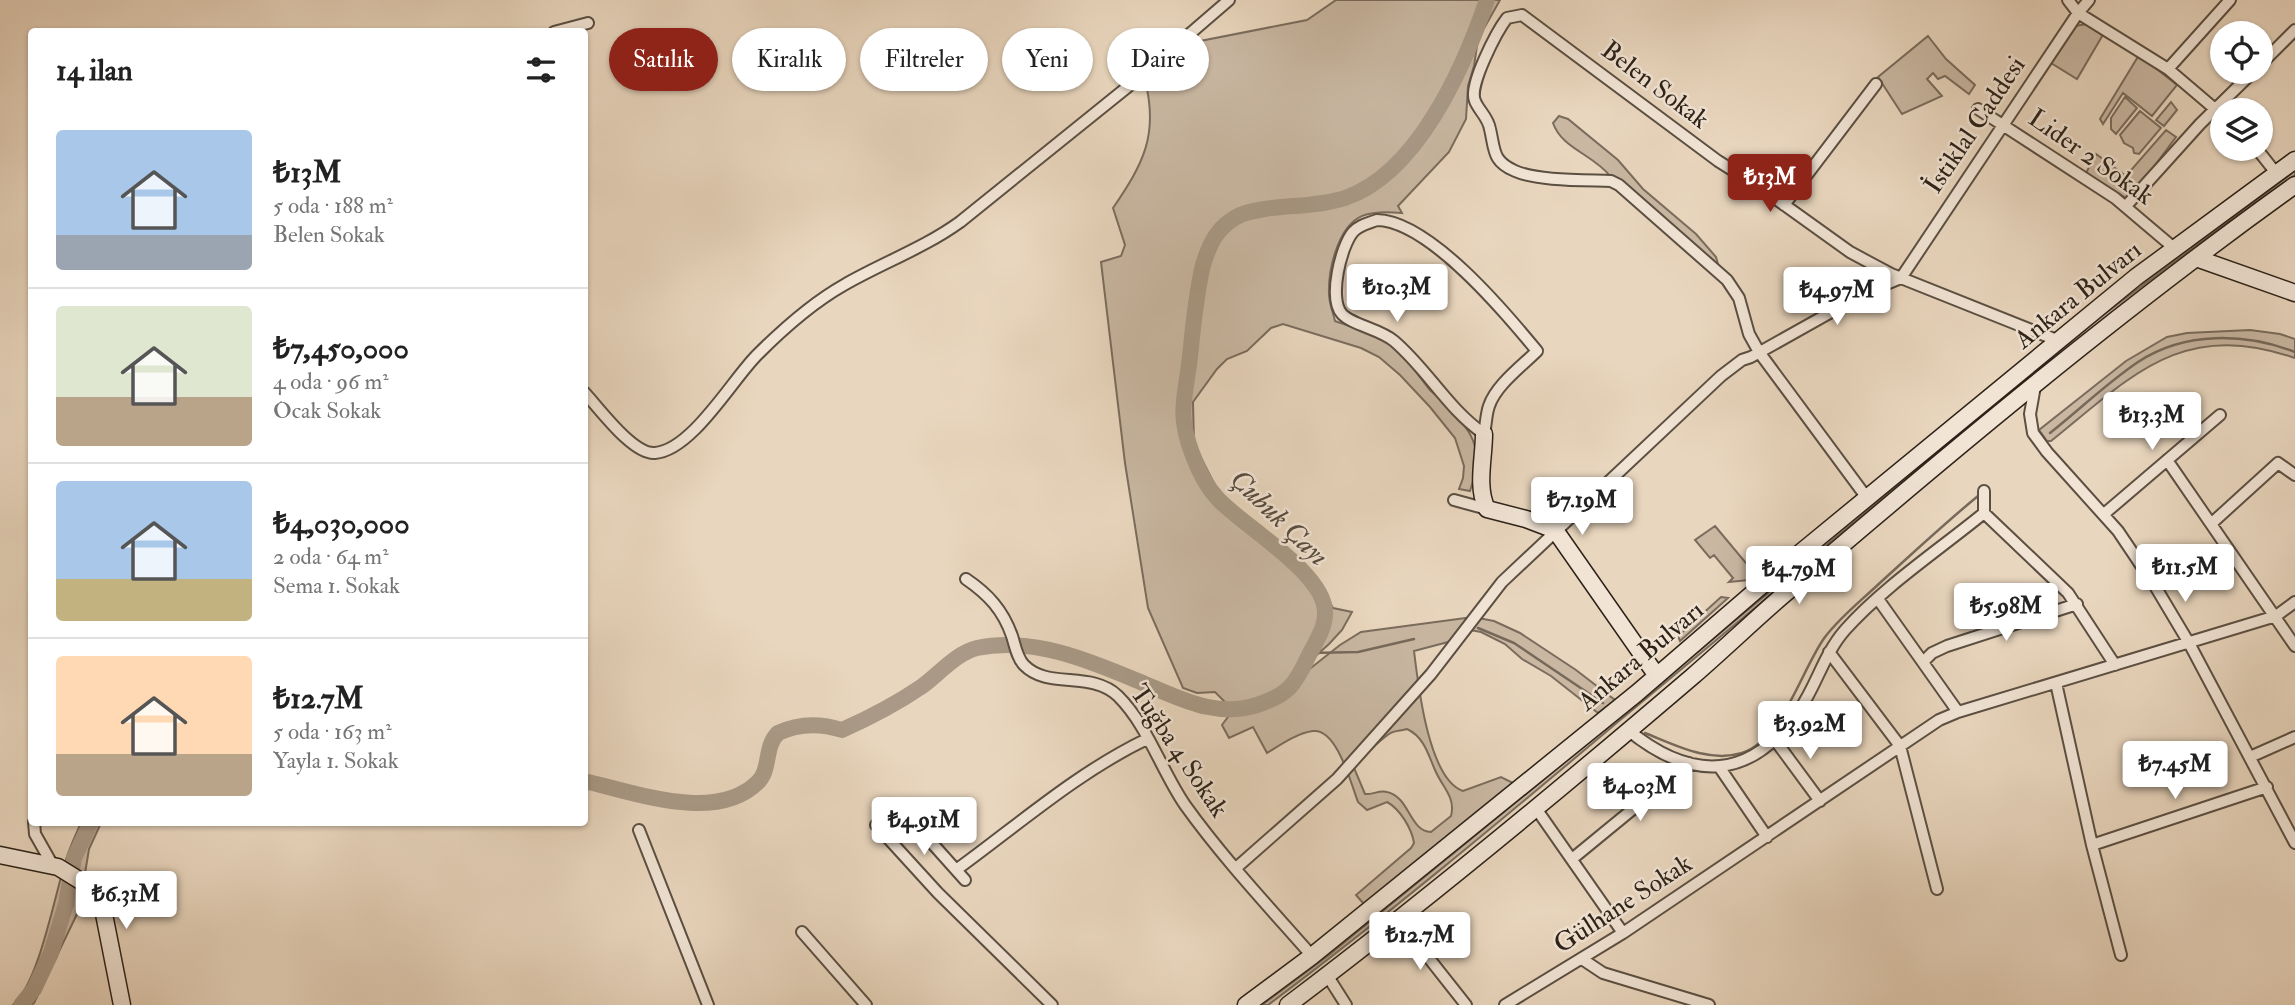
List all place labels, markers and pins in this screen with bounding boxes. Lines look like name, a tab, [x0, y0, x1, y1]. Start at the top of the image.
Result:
pin: ₺13M	[1729, 154, 1811, 214]
pin: ₺10.3M	[1340, 264, 1454, 324]
pin: ₺4.97M	[1780, 268, 1894, 327]
pin: ₺13.3M	[2095, 392, 2209, 452]
pin: ₺7.19M	[1525, 477, 1639, 537]
pin: ₺11.5M	[2128, 544, 2242, 604]
pin: ₺4.79M	[1742, 546, 1856, 606]
pin: ₺5.98M	[1949, 584, 2063, 643]
pin: ₺3.92M	[1753, 702, 1867, 761]
pin: ₺7.45M	[2118, 742, 2232, 801]
pin: ₺4.03M	[1583, 764, 1697, 823]
pin: ₺4.91M	[867, 798, 981, 857]
pin: ₺6.31M	[69, 872, 183, 931]
pin: ₺12.7M	[1363, 912, 1477, 972]

